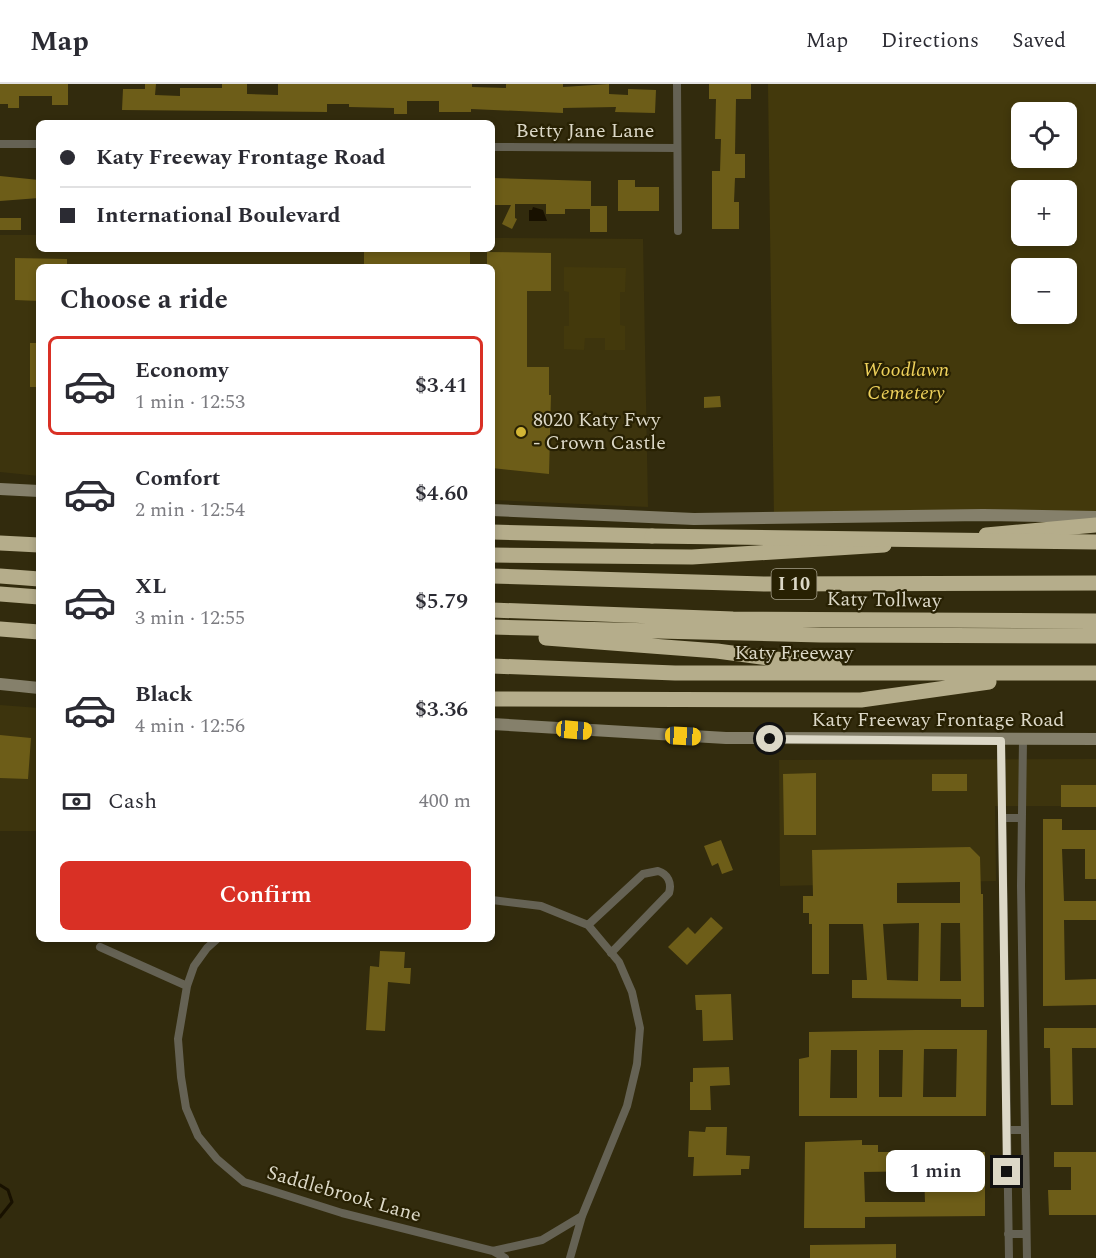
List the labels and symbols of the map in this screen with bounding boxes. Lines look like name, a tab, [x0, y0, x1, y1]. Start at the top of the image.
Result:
street label: Betty Jane Lane	[516, 116, 654, 146]
park label: Woodlawn Cemetery	[863, 355, 950, 408]
place label: 8020 Katy Fwy - Crown Castle	[533, 405, 666, 458]
marker: 8020 Katy Fwy - Crown Castle	[514, 425, 528, 439]
road number: I 10	[772, 569, 816, 599]
street label: Katy Tollway	[826, 584, 943, 616]
street label: Katy Freeway	[735, 638, 855, 668]
street label: Katy Freeway Frontage Road	[811, 705, 1065, 735]
car	[555, 719, 593, 741]
route start	[756, 725, 783, 752]
car	[665, 726, 701, 746]
callout: 1 min	[887, 1151, 986, 1193]
street label: Saddlebrook Lane	[263, 1158, 425, 1230]
route end	[993, 1158, 1020, 1185]

